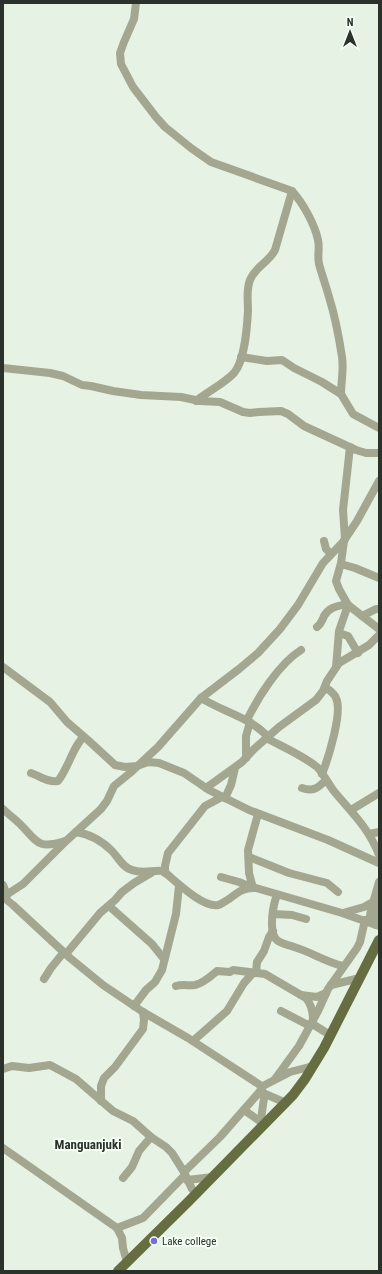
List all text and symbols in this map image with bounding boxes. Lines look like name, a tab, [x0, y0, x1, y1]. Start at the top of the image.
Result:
north arrow	[330, 12, 370, 52]
text: N	[347, 16, 354, 29]
district label: Manguanjuki	[55, 1137, 121, 1152]
place label: Lake college	[162, 1235, 216, 1248]
marker: Lake college	[149, 1236, 159, 1246]

